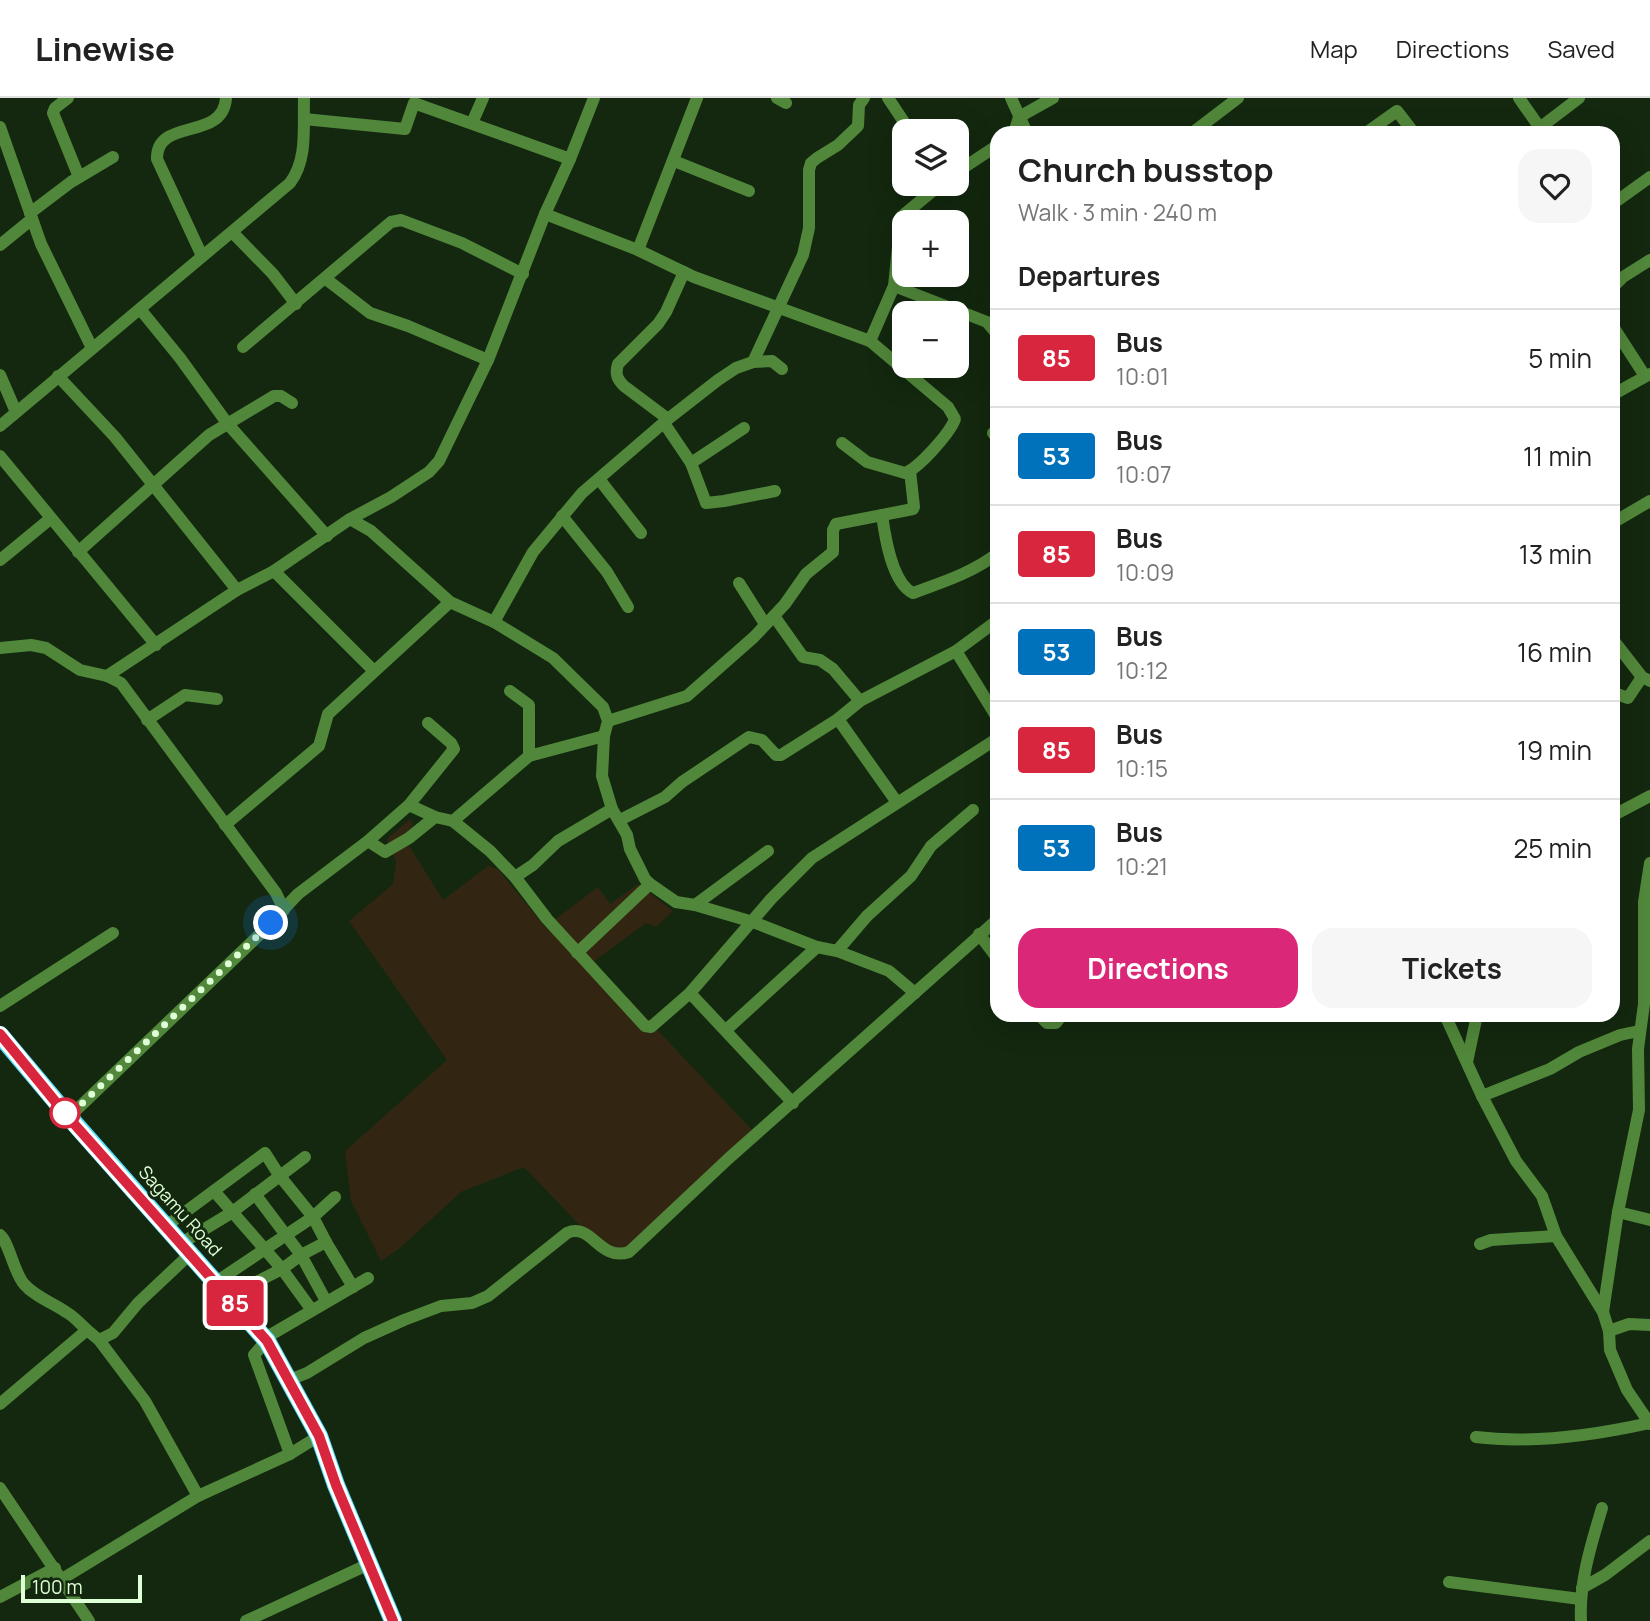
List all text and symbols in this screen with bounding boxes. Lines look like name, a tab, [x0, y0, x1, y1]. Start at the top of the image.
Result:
text: Linewise	[35, 26, 175, 71]
text: Map	[1310, 32, 1358, 65]
text: Directions	[1396, 32, 1509, 65]
text: Saved	[1547, 32, 1615, 65]
map controls	[892, 119, 969, 378]
button: layers	[892, 119, 969, 196]
text: Church busstop	[1018, 147, 1274, 192]
button: heart	[1518, 149, 1592, 223]
text: Walk · 3 min · 240 m	[1018, 196, 1217, 228]
button: +	[892, 210, 969, 287]
text: Departures	[1018, 258, 1160, 294]
button: −	[892, 301, 969, 378]
text: Bus	[1116, 324, 1163, 360]
text: 5 min	[1528, 340, 1592, 376]
text: 85	[1042, 341, 1071, 374]
text: 10:01	[1116, 360, 1169, 392]
text: Bus	[1116, 422, 1163, 458]
text: 11 min	[1523, 438, 1592, 474]
text: 53	[1042, 439, 1071, 472]
text: 10:07	[1116, 458, 1171, 490]
text: Bus	[1116, 520, 1163, 556]
text: 13 min	[1519, 536, 1592, 572]
text: 85	[1042, 537, 1071, 570]
text: 10:09	[1116, 556, 1174, 588]
text: Bus	[1116, 618, 1163, 654]
text: 16 min	[1517, 634, 1592, 670]
text: 53	[1042, 635, 1071, 668]
text: 10:12	[1116, 654, 1168, 686]
text: Bus	[1116, 716, 1163, 752]
text: 19 min	[1517, 732, 1592, 768]
text: 85	[1042, 733, 1071, 766]
text: 10:15	[1116, 752, 1168, 784]
text: Bus	[1116, 814, 1163, 850]
text: 25 min	[1513, 830, 1592, 866]
text: 53	[1042, 831, 1071, 864]
text: 10:21	[1116, 850, 1168, 882]
your location	[253, 905, 288, 940]
button: Directions	[1018, 928, 1298, 1008]
button: Tickets	[1312, 928, 1592, 1008]
unlabelled marker	[50, 1098, 80, 1128]
street label: Sagamu Road	[134, 1160, 228, 1261]
line badge: 85	[204, 1280, 266, 1326]
text: 85	[221, 1286, 249, 1319]
scale bar	[21, 1572, 142, 1604]
text: 100 m	[32, 1574, 83, 1600]

